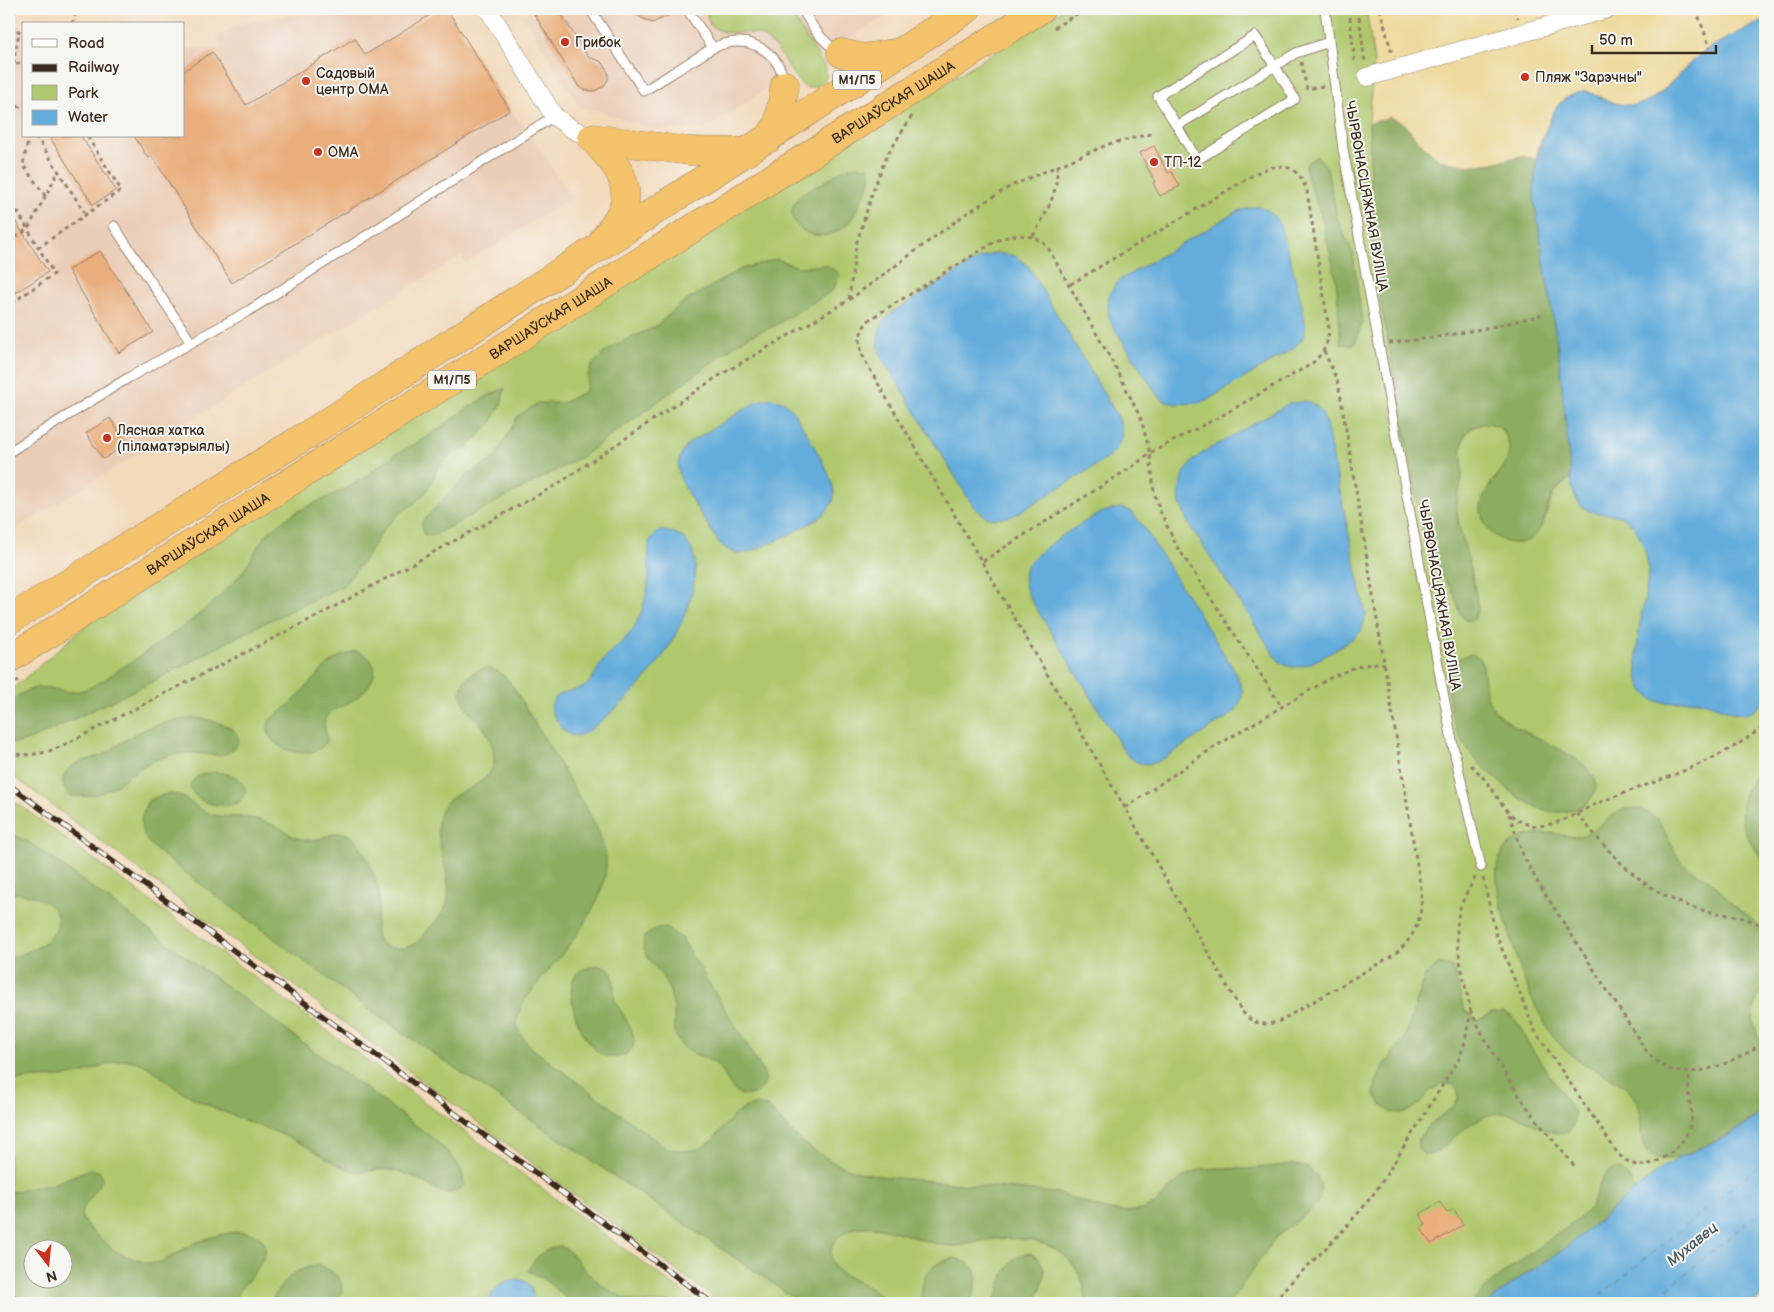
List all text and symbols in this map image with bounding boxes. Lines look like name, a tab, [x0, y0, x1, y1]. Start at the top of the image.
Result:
legend	[22, 22, 185, 138]
scale bar	[1592, 22, 1715, 54]
text: 50 m	[1599, 31, 1633, 50]
text: Road	[68, 34, 104, 53]
place label: Грибок	[575, 34, 621, 51]
marker: Грибок	[559, 36, 571, 48]
street label: ВАРШАЎСКАЯ ШАША	[829, 57, 959, 148]
text: Railway	[68, 58, 119, 77]
place label: Садовый центр ОМА	[316, 65, 389, 98]
place label: Пляж "Зарэчны"	[1535, 69, 1642, 86]
road number: М1/П5	[833, 70, 881, 90]
marker: Пляж "Зарэчны"	[1519, 71, 1531, 83]
marker: Садовый центр ОМА	[300, 75, 312, 87]
text: Park	[68, 84, 99, 103]
street label: ЧЫРВОНАСЦЯЖНАЯ ВУЛІЦА	[1341, 99, 1392, 293]
text: Water	[68, 108, 108, 127]
place label: ОМА	[328, 144, 359, 161]
marker: ОМА	[312, 146, 324, 158]
place label: ТП-12	[1164, 154, 1202, 171]
marker: ТП-12	[1148, 156, 1160, 168]
street label: ВАРШАЎСКАЯ ШАША	[486, 273, 616, 363]
road number: М1/П5	[428, 370, 476, 390]
place label: Лясная хатка (піламатэрыялы)	[116, 422, 230, 455]
marker: Лясная хатка (піламатэрыялы)	[101, 432, 113, 444]
street label: ВАРШАЎСКАЯ ШАША	[144, 489, 273, 579]
street label: ЧЫРВОНАСЦЯЖНАЯ ВУЛІЦА	[1414, 498, 1465, 692]
water label: Мухавец	[1663, 1218, 1722, 1271]
north arrow	[22, 1240, 72, 1290]
text: N	[44, 1266, 59, 1286]

